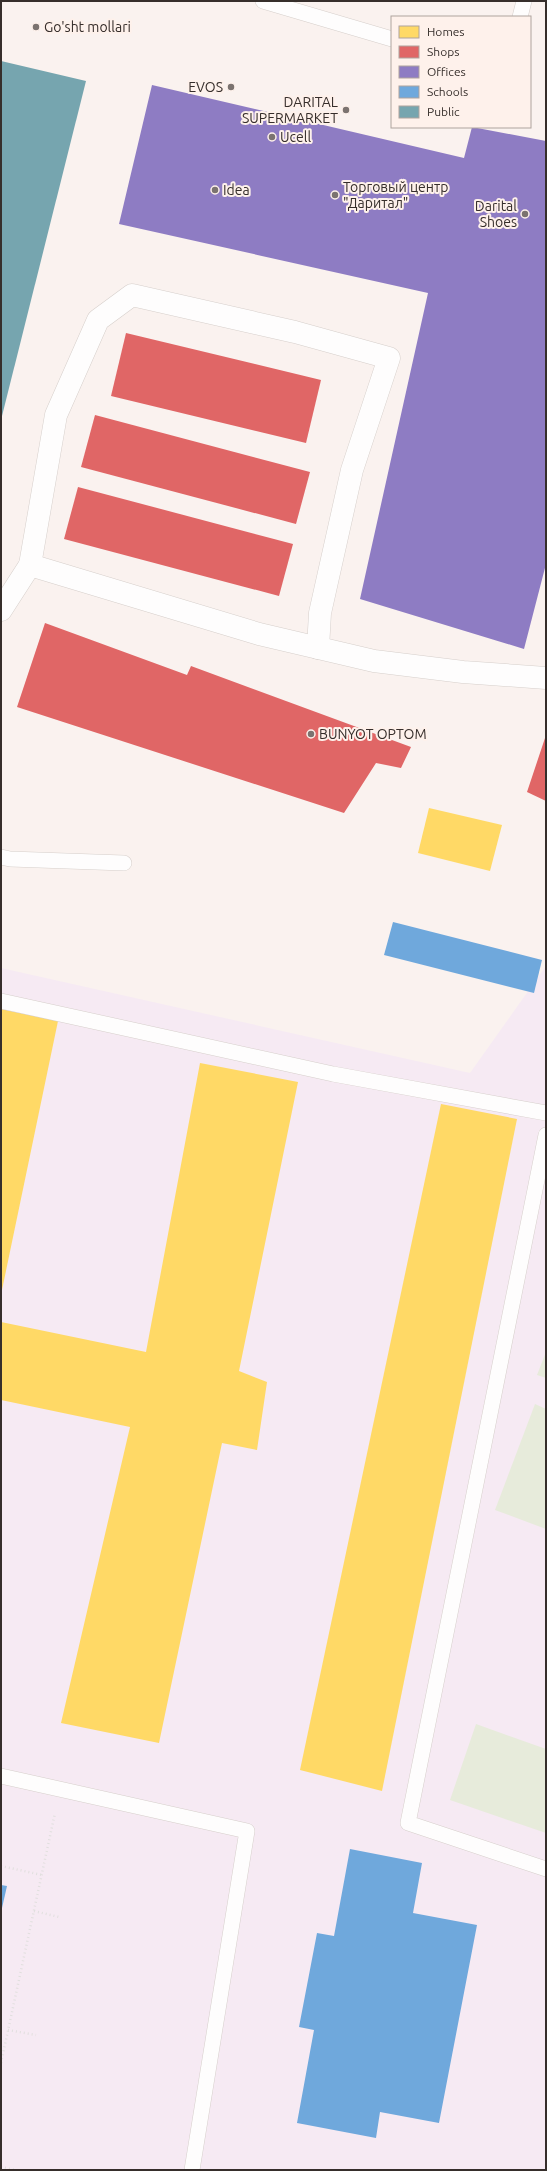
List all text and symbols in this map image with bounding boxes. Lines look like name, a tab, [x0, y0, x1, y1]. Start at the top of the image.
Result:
legend	[391, 16, 531, 128]
place label: Go'sht mollari	[44, 19, 131, 35]
marker: Go'sht mollari	[31, 22, 41, 32]
text: Homes	[427, 25, 465, 38]
text: Shops	[427, 45, 459, 58]
text: Offices	[427, 65, 466, 78]
place label: EVOS	[188, 79, 223, 95]
marker: EVOS	[226, 82, 236, 92]
text: Schools	[427, 85, 468, 98]
place label: DARITAL SUPERMARKET	[242, 94, 338, 126]
marker: DARITAL SUPERMARKET	[341, 105, 351, 115]
text: Public	[427, 105, 460, 118]
place label: Ucell	[280, 129, 311, 145]
marker: Ucell	[267, 132, 277, 142]
place label: Торговый центр "Даритал"	[343, 179, 448, 211]
place label: Idea	[223, 182, 250, 198]
marker: Idea	[210, 185, 220, 195]
marker: Торговый центр "Даритал"	[330, 190, 340, 200]
place label: Darital Shoes	[475, 198, 517, 230]
marker: Darital Shoes	[520, 209, 530, 219]
place label: BUNYOT OPTOM	[319, 726, 427, 742]
marker: BUNYOT OPTOM	[306, 729, 316, 739]

